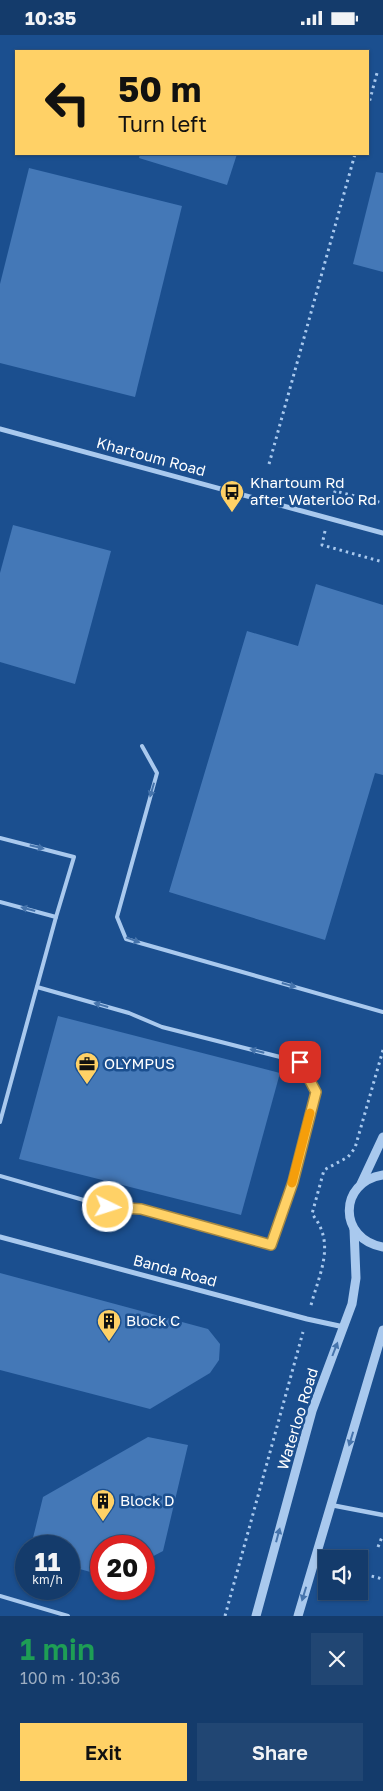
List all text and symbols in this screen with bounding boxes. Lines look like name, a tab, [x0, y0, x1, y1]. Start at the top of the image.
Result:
text: 10:35	[25, 6, 76, 29]
text: 50 m	[118, 68, 201, 110]
icon: left	[35, 70, 100, 135]
text: Turn left	[118, 110, 207, 137]
street label: Khartoum Road	[95, 433, 208, 479]
place label: Khartoum Rd after Waterloo Rd	[250, 473, 377, 508]
bus stop icon: Khartoum Rd after Waterloo Rd	[219, 479, 245, 513]
one-way arrow	[148, 782, 156, 798]
one-way arrow	[30, 843, 45, 851]
one-way arrow	[20, 905, 35, 913]
one-way arrow	[126, 937, 141, 945]
one-way arrow	[281, 982, 296, 990]
one-way arrow	[94, 1001, 109, 1009]
pin	[279, 1041, 321, 1083]
one-way arrow	[250, 1047, 265, 1055]
icon: arrive	[286, 1048, 314, 1076]
office icon: OLYMPUS	[74, 1051, 100, 1085]
place label: OLYMPUS	[104, 1054, 175, 1072]
position arrow	[81, 1180, 133, 1232]
street label: Banda Road	[131, 1250, 219, 1290]
building icon: Block C	[96, 1308, 122, 1342]
place label: Block C	[126, 1311, 180, 1329]
one-way arrow	[331, 1341, 339, 1356]
street label: Waterloo Road	[273, 1365, 321, 1472]
one-way arrow	[346, 1431, 354, 1446]
building icon: Block D	[90, 1488, 116, 1522]
place label: Block D	[120, 1491, 175, 1509]
one-way arrow	[274, 1528, 282, 1543]
speed limit sign: 20	[90, 1535, 155, 1600]
text: 11	[35, 1546, 60, 1577]
map controls	[318, 1550, 368, 1600]
button: sound	[318, 1550, 368, 1600]
text: km/h	[32, 1572, 63, 1587]
one-way arrow	[300, 1587, 308, 1602]
text: 1 min	[20, 1631, 95, 1667]
button: close	[311, 1633, 363, 1685]
text: 100 m · 10:36	[20, 1668, 120, 1688]
button: Exit	[20, 1723, 187, 1781]
button: Share	[197, 1723, 363, 1781]

